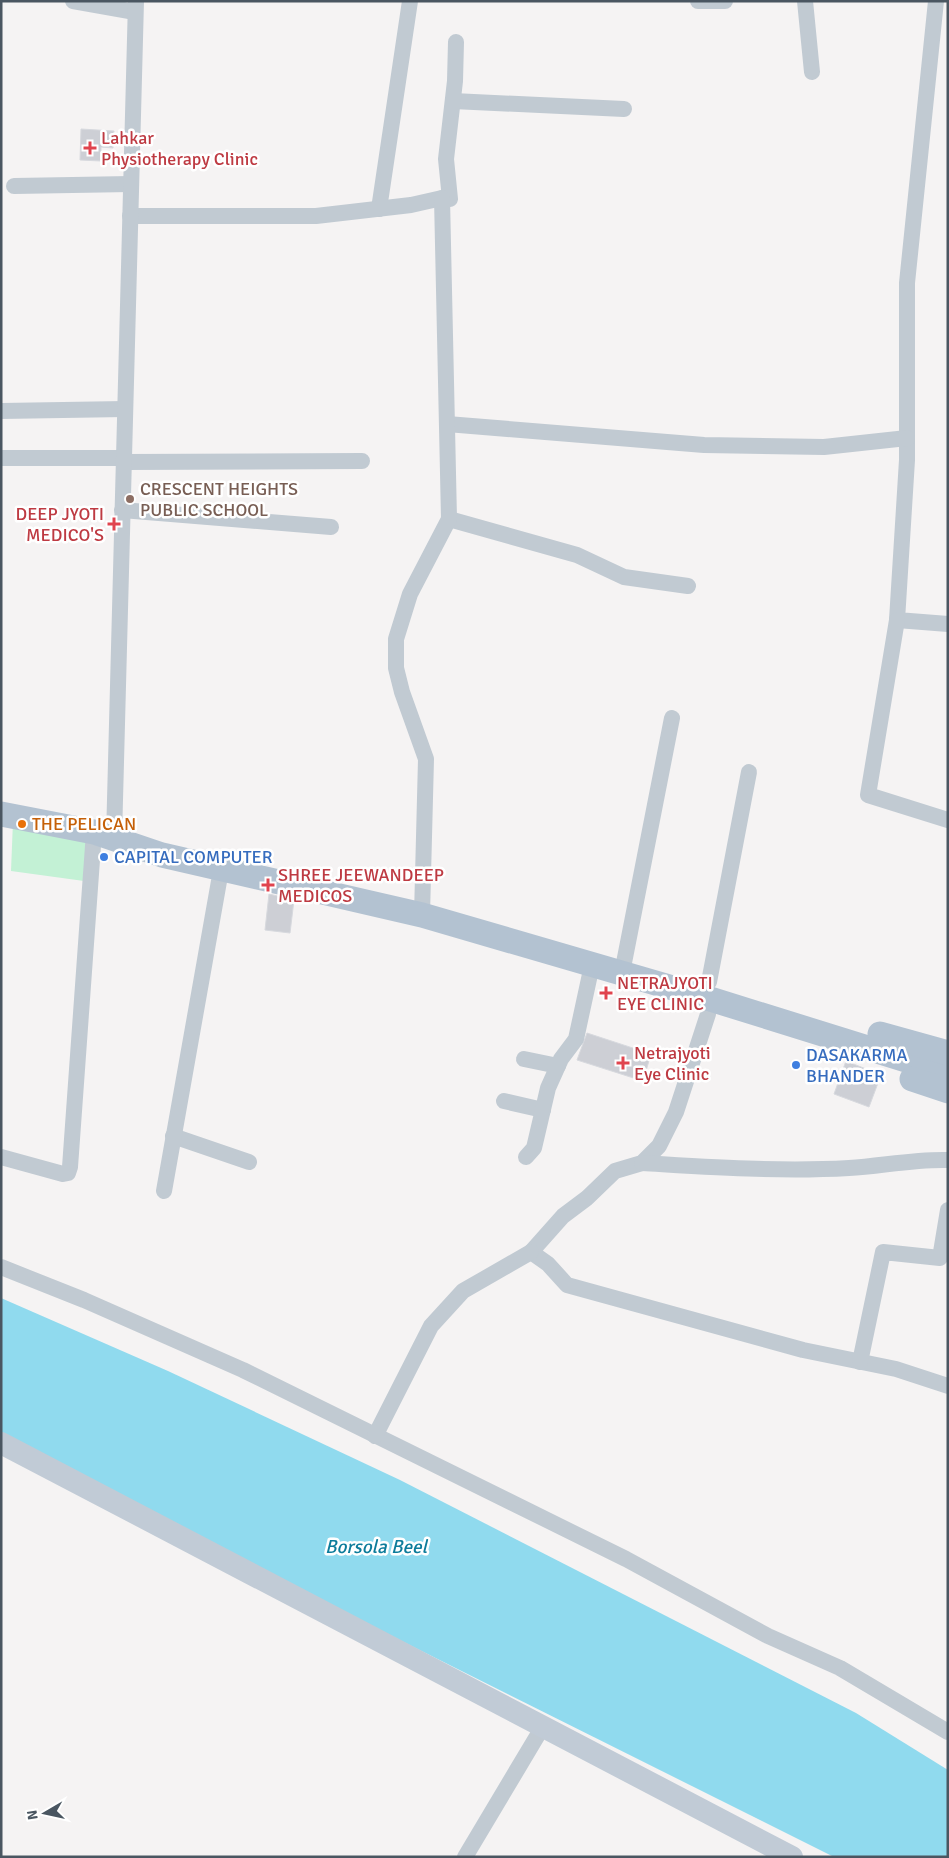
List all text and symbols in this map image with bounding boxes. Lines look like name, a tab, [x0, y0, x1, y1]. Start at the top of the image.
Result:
place label: Lahkar Physiotherapy Clinic	[101, 127, 258, 170]
marker: Lahkar Physiotherapy Clinic	[83, 141, 97, 155]
place label: CRESCENT HEIGHTS PUBLIC SCHOOL	[140, 478, 298, 521]
marker: CRESCENT HEIGHTS PUBLIC SCHOOL	[124, 493, 136, 505]
place label: DEEP JYOTI MEDICO'S	[15, 503, 104, 546]
marker: DEEP JYOTI MEDICO'S	[108, 518, 120, 530]
place label: THE PELICAN	[32, 813, 136, 835]
marker: THE PELICAN	[16, 818, 28, 830]
place label: CAPITAL COMPUTER	[114, 846, 273, 868]
marker: CAPITAL COMPUTER	[98, 851, 110, 863]
place label: SHREE JEEWANDEEP MEDICOS	[278, 864, 444, 907]
marker: SHREE JEEWANDEEP MEDICOS	[262, 879, 274, 891]
place label: NETRAJYOTI EYE CLINIC	[617, 972, 713, 1015]
marker: NETRAJYOTI EYE CLINIC	[599, 986, 613, 1000]
place label: Netrajyoti Eye Clinic	[634, 1042, 711, 1085]
place label: DASAKARMA BHANDER	[806, 1044, 908, 1087]
marker: Netrajyoti Eye Clinic	[616, 1056, 630, 1070]
marker: DASAKARMA BHANDER	[790, 1059, 802, 1071]
water label: Borsola Beel	[325, 1535, 428, 1559]
north arrow	[20, 1788, 70, 1838]
text: N	[23, 1809, 42, 1821]

